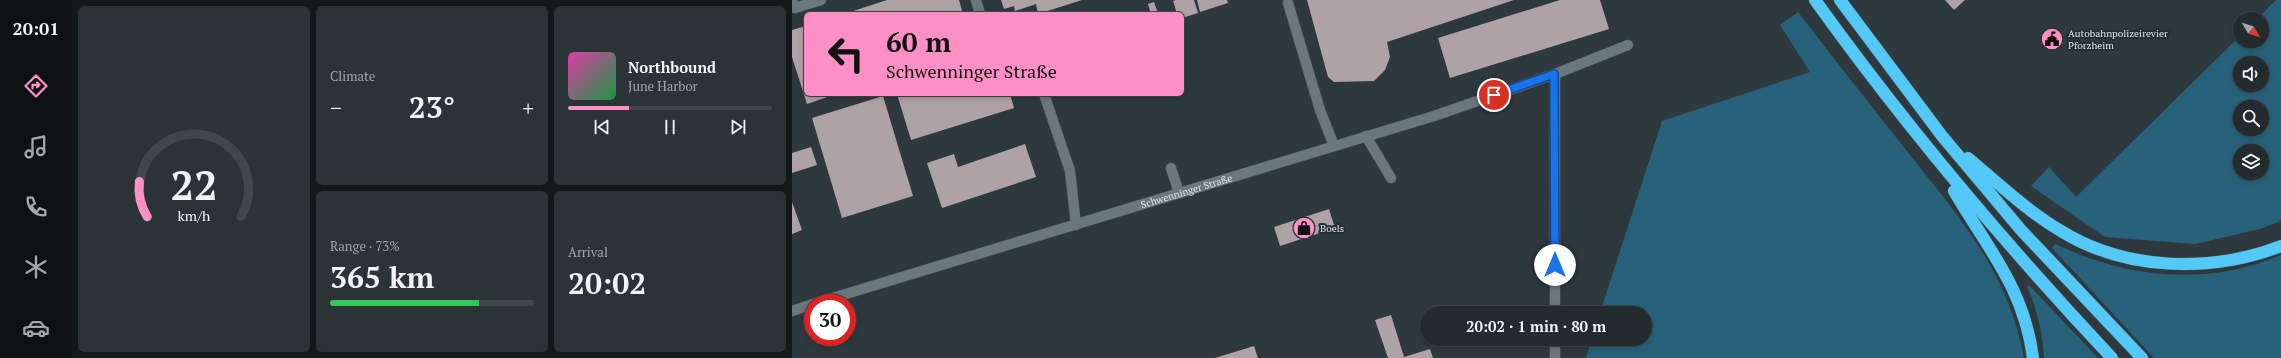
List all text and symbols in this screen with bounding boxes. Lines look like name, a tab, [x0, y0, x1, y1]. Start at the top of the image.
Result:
north arrow	[2233, 12, 2269, 48]
map controls	[2233, 12, 2269, 180]
text: 20:01	[13, 16, 59, 40]
text: 60 m	[886, 23, 951, 60]
public building icon: Autobahnpolizeirevier Pforzheim	[2039, 26, 2065, 52]
place label: Autobahnpolizeirevier Pforzheim	[2068, 27, 2168, 52]
icon: left	[820, 28, 872, 80]
button: sound	[2233, 56, 2269, 92]
text: Northbound	[628, 57, 716, 77]
text: Schwenninger Straße	[886, 59, 1057, 83]
text: Climate	[330, 67, 375, 85]
icon: directions	[22, 72, 50, 100]
text: June Harbor	[628, 77, 698, 95]
pin	[1477, 78, 1511, 112]
icon: arrive	[1483, 84, 1505, 106]
text: 23°	[409, 87, 455, 127]
text: −	[330, 93, 342, 122]
text: +	[522, 93, 534, 122]
button: search	[2233, 100, 2269, 136]
icon: previous	[591, 116, 613, 138]
icon: pause	[659, 116, 681, 138]
icon: next	[727, 116, 749, 138]
icon: music	[22, 133, 50, 161]
button: layers	[2233, 144, 2269, 180]
text: 22	[170, 157, 218, 212]
street label: Schwenninger Straße	[1139, 171, 1234, 211]
icon: phone	[22, 193, 50, 221]
text: km/h	[178, 206, 211, 225]
shop icon: Boels	[1291, 215, 1317, 241]
place label: Boels	[1320, 222, 1344, 235]
text: Range · 73%	[330, 237, 400, 255]
text: Arrival	[568, 243, 608, 261]
position arrow	[1534, 244, 1576, 286]
icon: climate	[22, 253, 50, 281]
text: 365 km	[330, 257, 434, 297]
text: 20:02	[568, 263, 646, 303]
speed limit sign: 30	[804, 294, 856, 346]
icon: car	[22, 314, 50, 342]
text: 20:02 · 1 min · 80 m	[1466, 316, 1606, 336]

